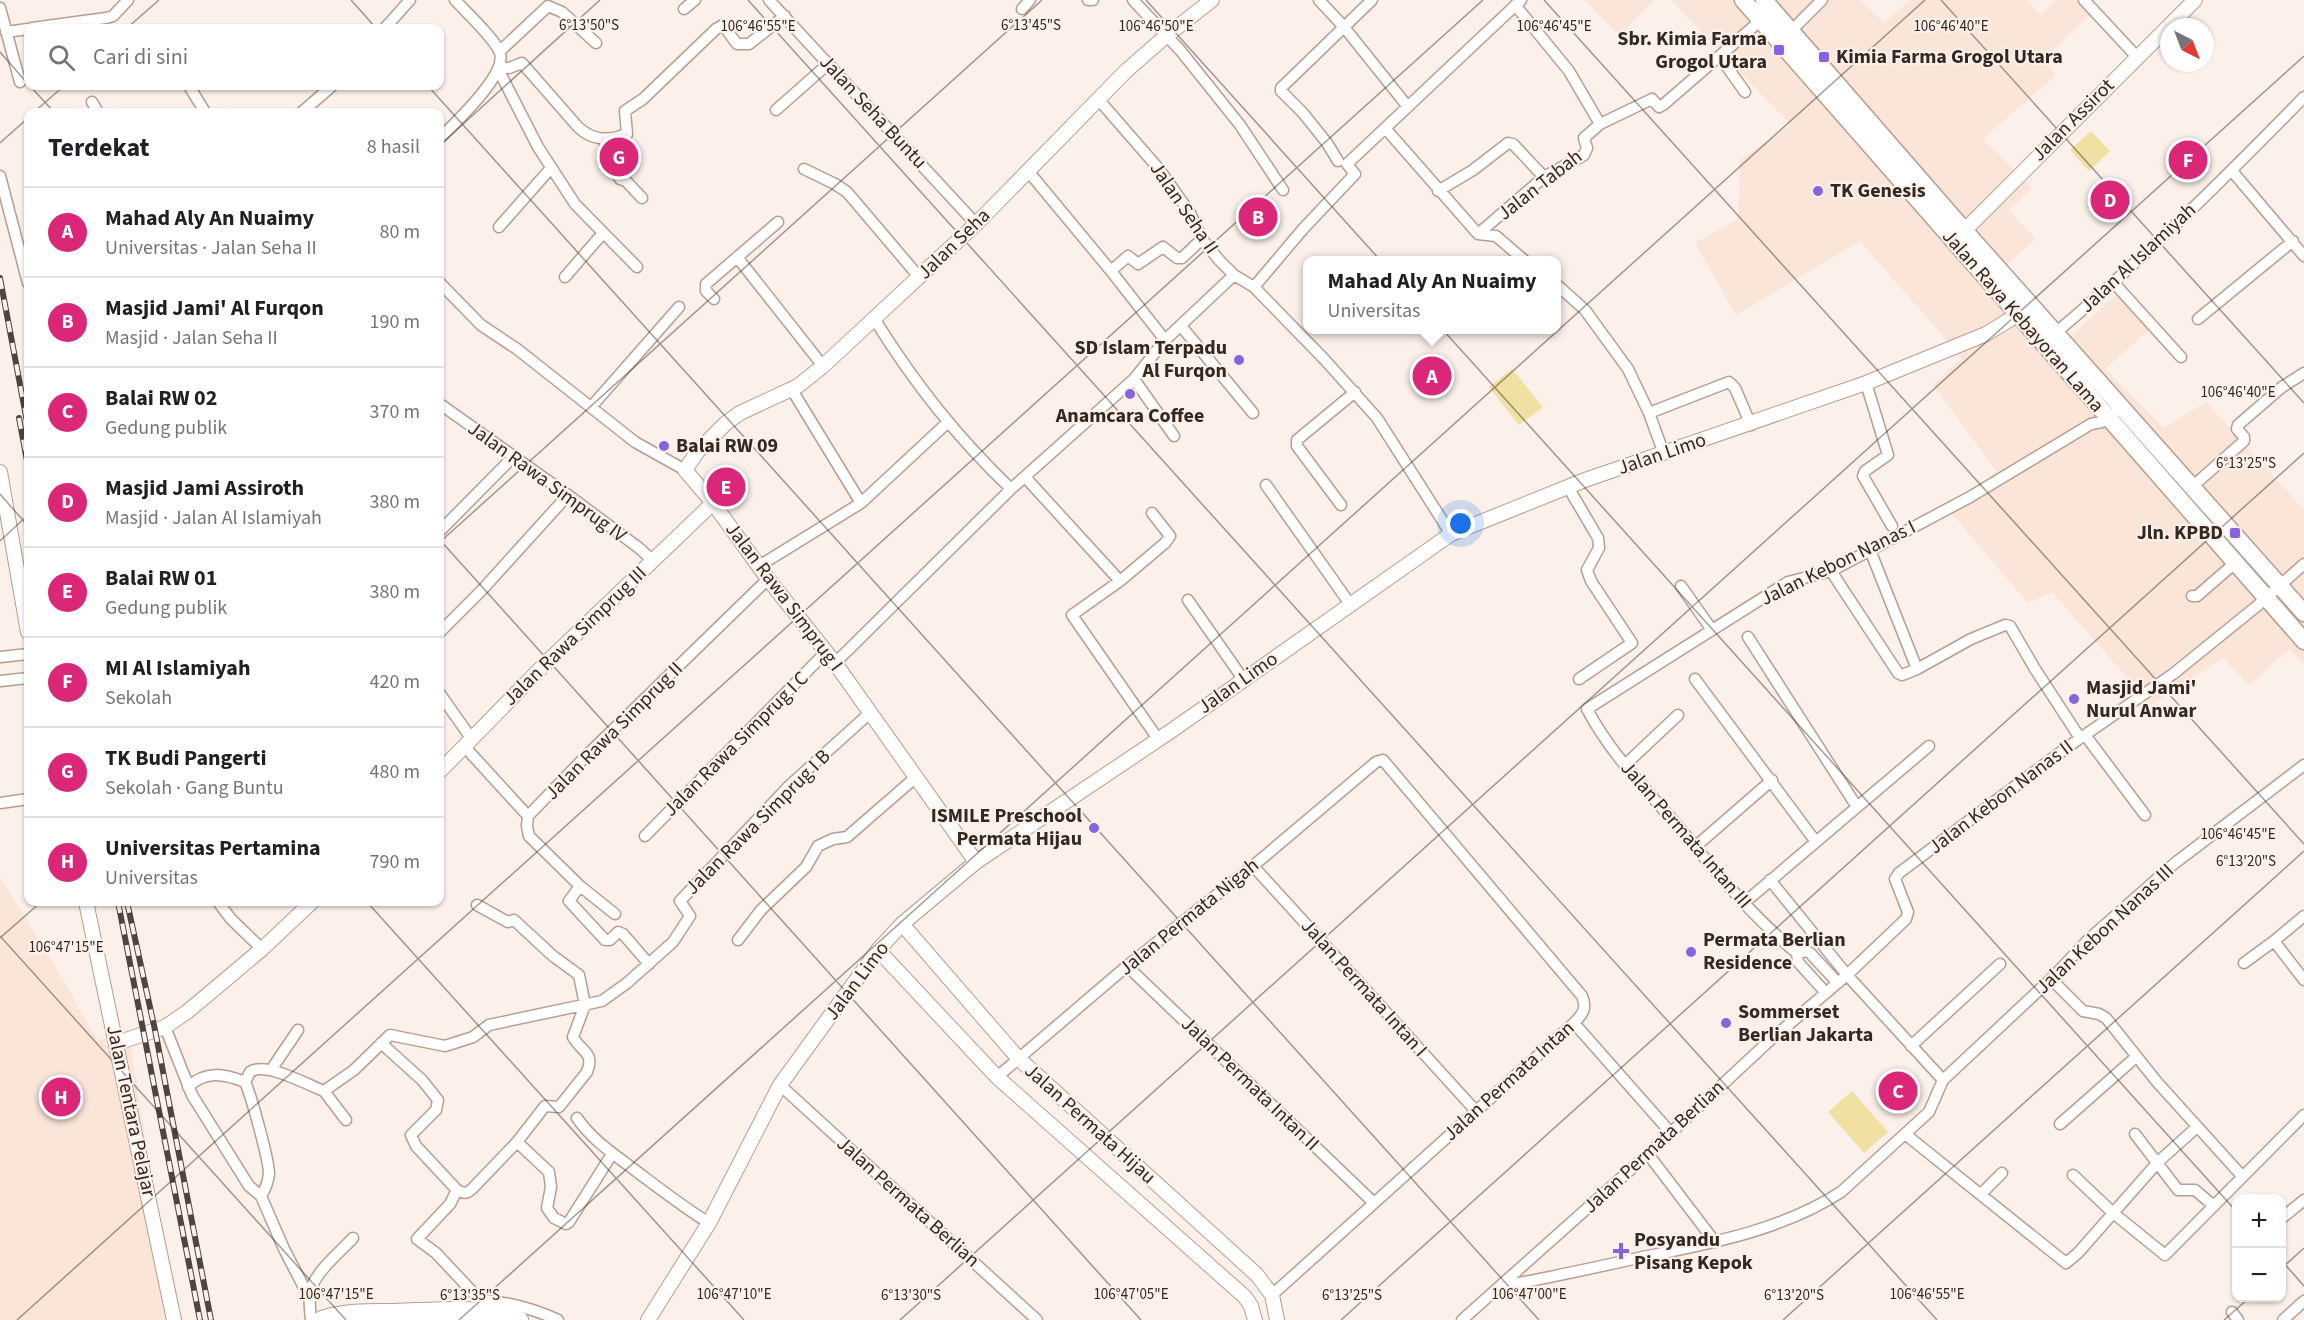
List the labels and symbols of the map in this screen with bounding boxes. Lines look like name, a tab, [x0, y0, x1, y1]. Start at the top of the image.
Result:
text: 6°13'50"S	[559, 15, 619, 36]
text: 6°13'45"S	[1001, 15, 1061, 36]
text: 106°46'55"E	[720, 16, 796, 37]
text: 106°46'50"E	[1118, 16, 1194, 37]
text: 106°46'45"E	[1516, 16, 1592, 37]
text: 106°46'40"E	[1913, 16, 1989, 37]
north arrow	[2160, 18, 2214, 72]
place label: Sbr. Kimia Farma Grogol Utara	[1617, 25, 1767, 76]
marker: Sbr. Kimia Farma Grogol Utara	[1772, 43, 1786, 57]
place label: Kimia Farma Grogol Utara	[1836, 43, 2063, 71]
street label: Jalan Seha Buntu	[813, 49, 933, 175]
marker: Kimia Farma Grogol Utara	[1817, 50, 1831, 64]
street label: Jalan Assirot	[2025, 72, 2121, 168]
pin: G	[600, 134, 638, 180]
pin: F	[2168, 138, 2208, 182]
street label: Jalan Tabah	[1492, 143, 1588, 227]
street label: Jalan Seha II	[1143, 156, 1225, 260]
place label: TK Genesis	[1830, 177, 1926, 205]
pin: D	[2090, 178, 2130, 222]
marker: TK Genesis	[1811, 184, 1825, 198]
pin: B	[1238, 194, 1278, 240]
street label: Jalan Al Islamiyah	[2074, 197, 2202, 319]
street label: Jalan Seha	[911, 202, 997, 286]
street label: Jalan Raya Kebayoran Lama	[1936, 223, 2110, 419]
place label: SD Islam Terpadu Al Furqon	[1074, 334, 1227, 385]
marker: SD Islam Terpadu Al Furqon	[1232, 353, 1246, 367]
pin: A	[1412, 354, 1452, 398]
text: 106°46'40"E	[2200, 382, 2276, 403]
marker: Anamcara Coffee	[1123, 387, 1137, 401]
place label: Anamcara Coffee	[1055, 402, 1204, 430]
street label: Jalan Rawa Simprug IV	[462, 415, 633, 550]
street label: Jalan Limo	[1614, 426, 1710, 482]
place label: Balai RW 09	[676, 432, 778, 460]
marker: Balai RW 09	[657, 439, 671, 453]
text: 6°13'25"S	[2216, 453, 2276, 474]
pin: E	[706, 464, 746, 510]
your location	[1446, 509, 1475, 538]
street label: Jalan Kebon Nanas I	[1756, 513, 1920, 613]
street label: Jalan Rawa Simprug I	[719, 517, 849, 677]
place label: Jln. KPBD	[2137, 519, 2223, 547]
marker: Jln. KPBD	[2228, 526, 2242, 540]
street label: Jalan Rawa Simprug III	[497, 560, 653, 712]
street label: Jalan Limo	[1192, 645, 1284, 721]
street label: Jalan Rawa Simprug II	[539, 656, 689, 806]
street label: Jalan Rawa Simprug I C	[657, 665, 815, 823]
place label: Masjid Jami' Nurul Anwar	[2086, 674, 2197, 725]
marker: Masjid Jami' Nurul Anwar	[2067, 692, 2081, 706]
street label: Jalan Kebon Nanas II	[1923, 733, 2079, 861]
street label: Jalan Rawa Simprug I B	[679, 743, 837, 901]
street label: Jalan Permata Intan III	[1614, 755, 1758, 915]
place label: ISMILE Preschool Permata Hijau	[931, 802, 1082, 853]
marker: ISMILE Preschool Permata Hijau	[1087, 821, 1101, 835]
text: 106°46'45"E	[2200, 824, 2276, 845]
text: 6°13'20"S	[2216, 851, 2276, 872]
street label: Jalan Permata Nigah	[1113, 852, 1265, 982]
street label: Jalan Kebon Nanas III	[2030, 857, 2180, 1001]
street label: Jalan Permata Intan I	[1294, 913, 1434, 1063]
place label: Permata Berlian Residence	[1703, 926, 1846, 977]
street label: Jalan Limo	[818, 936, 896, 1026]
text: 106°47'15"E	[28, 937, 104, 958]
marker: Permata Berlian Residence	[1684, 945, 1698, 959]
place label: Sommerset Berlian Jakarta	[1738, 998, 1873, 1049]
street label: Jalan Permata Intan II	[1175, 1011, 1325, 1157]
street label: Jalan Permata Intan	[1437, 1014, 1581, 1148]
marker: Sommerset Berlian Jakarta	[1719, 1016, 1733, 1030]
street label: Jalan Tentara Pelajar	[99, 1023, 163, 1200]
street label: Jalan Permata Hijau	[1018, 1057, 1162, 1191]
pin: C	[1878, 1068, 1918, 1114]
pin: H	[42, 1074, 80, 1120]
street label: Jalan Permata Berlian	[1577, 1074, 1731, 1220]
street label: Jalan Permata Berlian	[830, 1130, 986, 1274]
place label: Posyandu Pisang Kepok	[1634, 1226, 1753, 1277]
marker: Posyandu Pisang Kepok	[1612, 1242, 1630, 1260]
text: 106°47'15"E	[298, 1284, 374, 1305]
text: 106°47'10"E	[696, 1284, 772, 1305]
text: 106°47'05"E	[1093, 1284, 1169, 1305]
text: 106°47'00"E	[1491, 1284, 1567, 1305]
text: 106°46'55"E	[1889, 1284, 1965, 1305]
text: 6°13'35"S	[440, 1285, 500, 1306]
text: 6°13'30"S	[881, 1285, 941, 1306]
text: 6°13'25"S	[1322, 1285, 1382, 1306]
text: 6°13'20"S	[1764, 1285, 1824, 1306]

